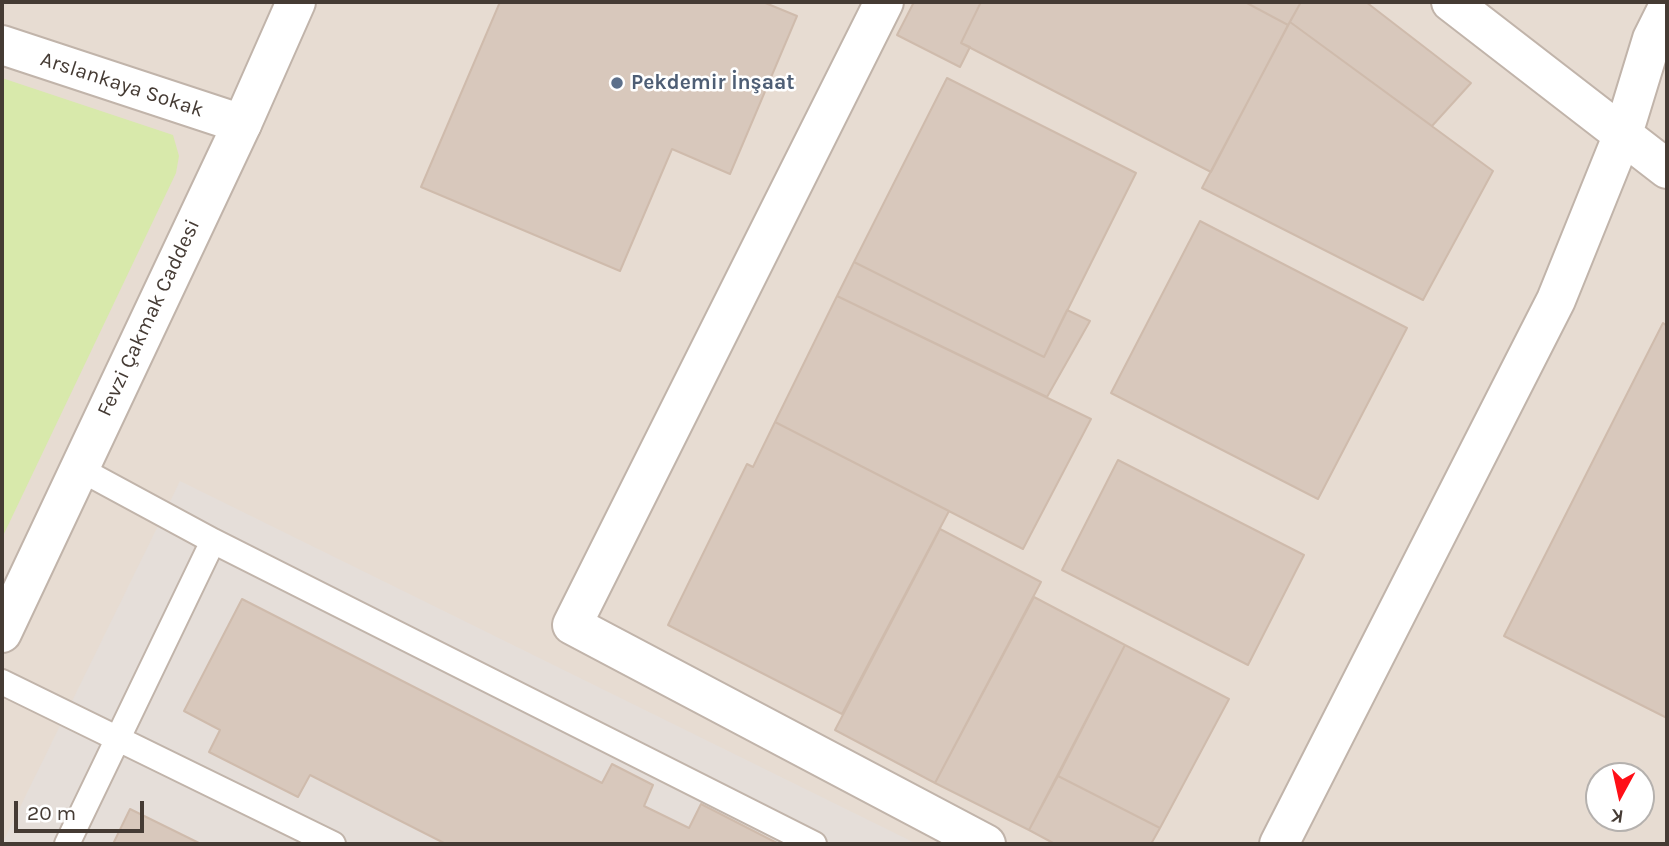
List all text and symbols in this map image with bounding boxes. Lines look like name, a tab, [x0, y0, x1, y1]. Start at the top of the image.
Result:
street label: Arslankaya Sokak	[37, 47, 207, 123]
place label: Pekdemir İnşaat	[631, 70, 795, 96]
marker: Pekdemir İnşaat	[609, 75, 625, 91]
street label: Fevzi Çakmak Caddesi	[92, 215, 206, 421]
north arrow	[1585, 762, 1655, 832]
scale bar	[18, 786, 147, 830]
text: 20 m	[27, 801, 76, 825]
text: K	[1610, 804, 1625, 828]

